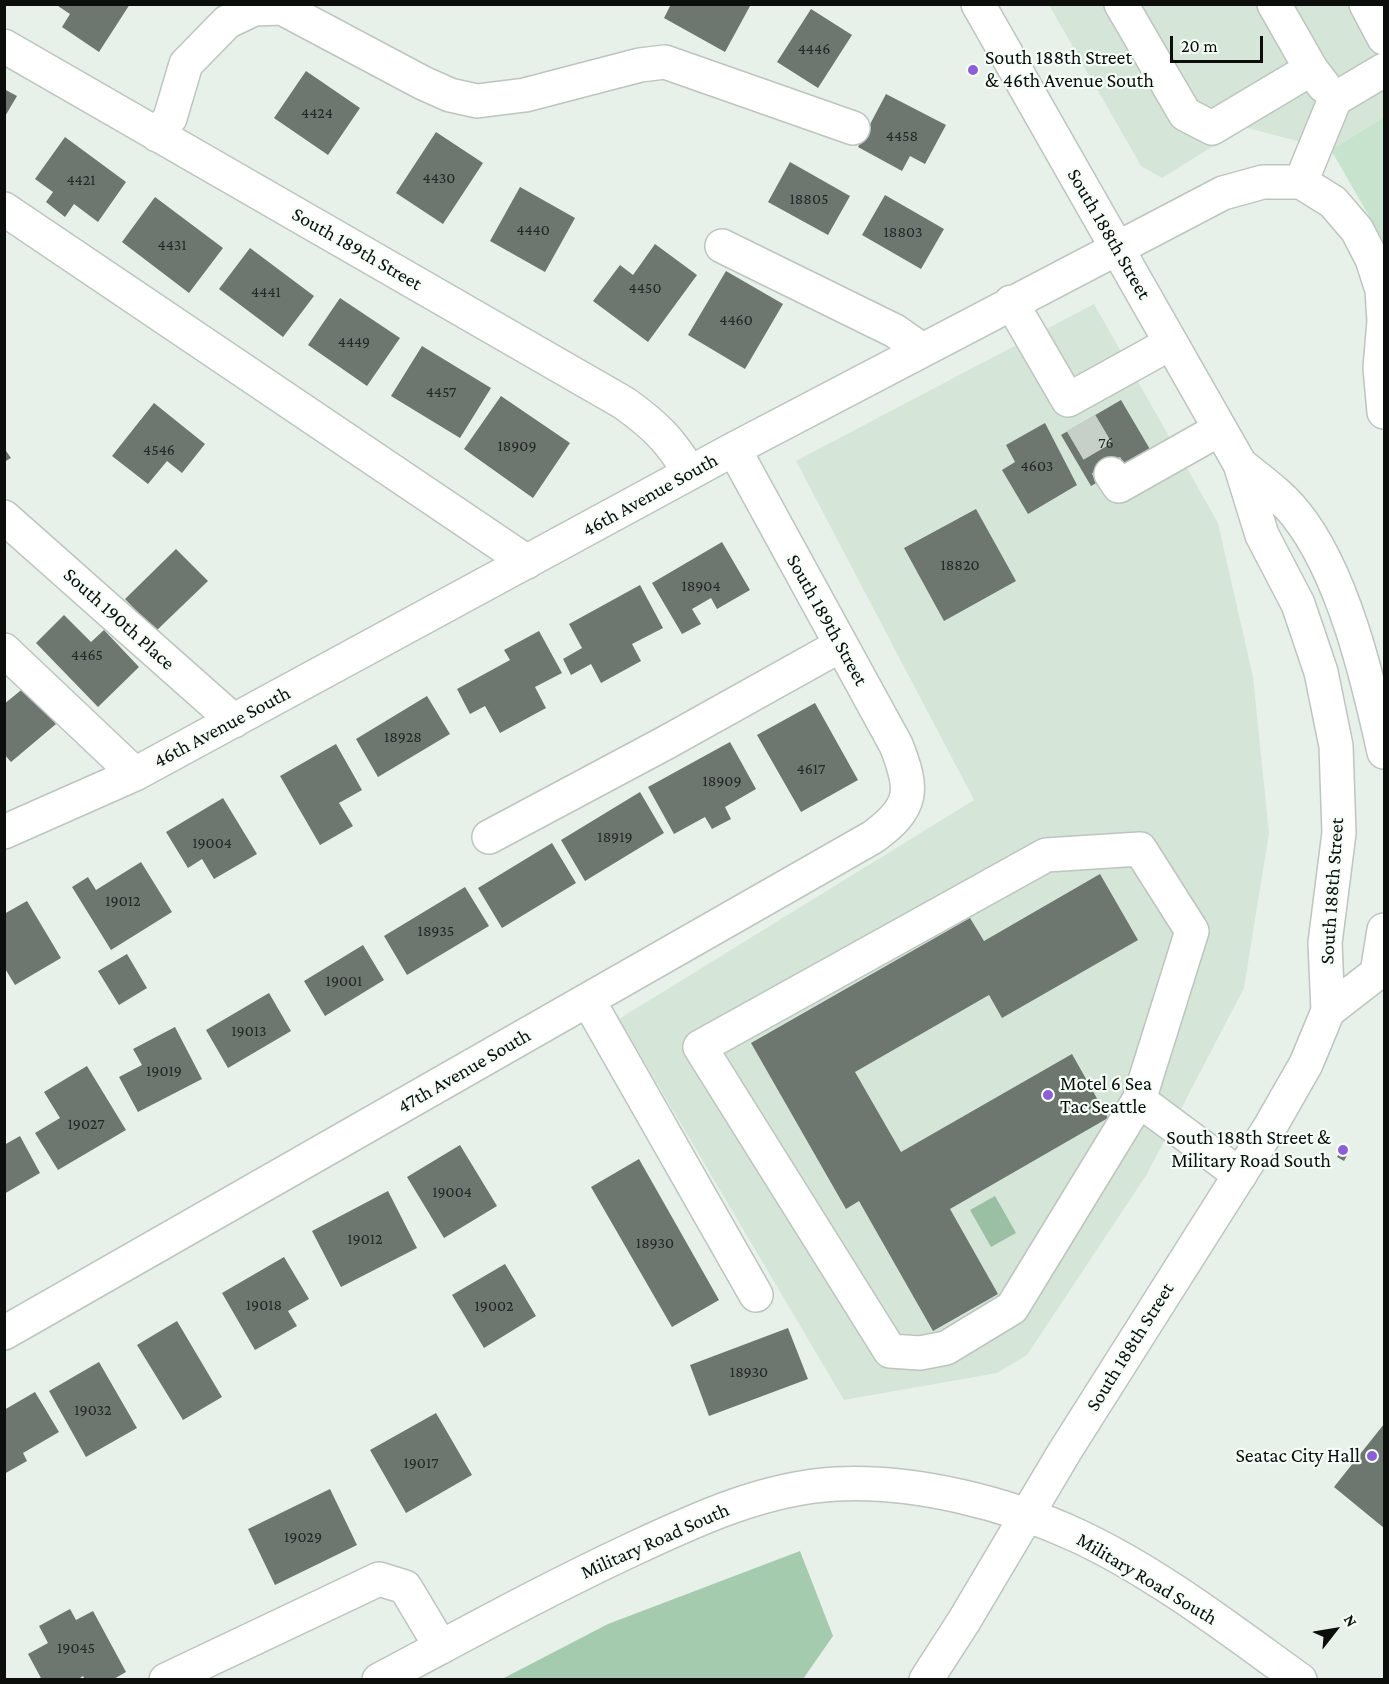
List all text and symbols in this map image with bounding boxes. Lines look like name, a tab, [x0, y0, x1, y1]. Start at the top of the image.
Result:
scale bar	[1173, 24, 1266, 62]
text: 20 m	[1181, 36, 1218, 56]
house number: 4446	[798, 39, 830, 59]
place label: South 188th Street & 46th Avenue South	[985, 46, 1154, 93]
marker: South 188th Street & 46th Avenue South	[966, 63, 980, 77]
house number: 4424	[301, 103, 333, 123]
house number: 4458	[886, 126, 918, 146]
street label: South 188th Street	[1062, 164, 1156, 304]
house number: 4430	[423, 168, 455, 188]
house number: 4421	[66, 170, 96, 190]
house number: 18805	[789, 189, 829, 209]
street label: South 189th Street	[288, 202, 426, 296]
house number: 4440	[516, 220, 550, 240]
house number: 18803	[883, 222, 923, 242]
house number: 4431	[157, 235, 187, 255]
house number: 4450	[629, 278, 661, 298]
house number: 4441	[251, 282, 281, 302]
house number: 4460	[719, 310, 753, 330]
house number: 4449	[338, 332, 370, 352]
house number: 4457	[426, 382, 456, 402]
house number: 76	[1098, 433, 1114, 453]
house number: 18909	[497, 436, 537, 456]
house number: 4546	[143, 440, 175, 460]
street label: 46th Avenue South	[578, 448, 722, 542]
house number: 4603	[1021, 456, 1053, 476]
street label: South 189th Street	[781, 550, 873, 690]
house number: 18820	[940, 555, 980, 575]
street label: South 190th Place	[58, 563, 180, 675]
house number: 18904	[681, 576, 721, 596]
house number: 4465	[71, 645, 103, 665]
street label: 46th Avenue South	[150, 681, 294, 773]
house number: 18928	[384, 727, 422, 747]
house number: 4617	[797, 759, 825, 779]
house number: 18909	[702, 771, 742, 791]
street label: South 188th Street	[1315, 817, 1349, 965]
house number: 18919	[597, 827, 633, 847]
house number: 19004	[192, 833, 232, 853]
house number: 19012	[105, 891, 141, 911]
house number: 18935	[418, 921, 454, 941]
house number: 19001	[326, 971, 362, 991]
house number: 19013	[231, 1021, 267, 1041]
street label: 47th Avenue South	[393, 1023, 535, 1119]
house number: 19019	[146, 1061, 182, 1081]
place label: Motel 6 Sea Tac Seattle	[1060, 1072, 1152, 1119]
marker: Motel 6 Sea Tac Seattle	[1041, 1088, 1055, 1102]
house number: 19027	[67, 1114, 105, 1134]
place label: South 188th Street & Military Road South	[1166, 1126, 1331, 1173]
marker: South 188th Street & Military Road South	[1336, 1143, 1350, 1157]
house number: 19004	[432, 1182, 472, 1202]
house number: 19012	[347, 1229, 383, 1249]
house number: 18930	[636, 1233, 674, 1253]
street label: South 188th Street	[1081, 1278, 1179, 1416]
house number: 19018	[246, 1295, 282, 1315]
house number: 19002	[474, 1296, 514, 1316]
house number: 18930	[730, 1362, 768, 1382]
house number: 19032	[74, 1400, 112, 1420]
place label: Seatac City Hall	[1235, 1444, 1360, 1468]
marker: Seatac City Hall	[1365, 1449, 1379, 1463]
house number: 19017	[403, 1453, 439, 1473]
street label: Military Road South	[577, 1498, 733, 1584]
house number: 19029	[284, 1527, 322, 1547]
street label: Military Road South	[1072, 1528, 1222, 1630]
north arrow	[1305, 1600, 1365, 1660]
text: N	[1341, 1611, 1361, 1630]
house number: 19045	[57, 1638, 95, 1658]

